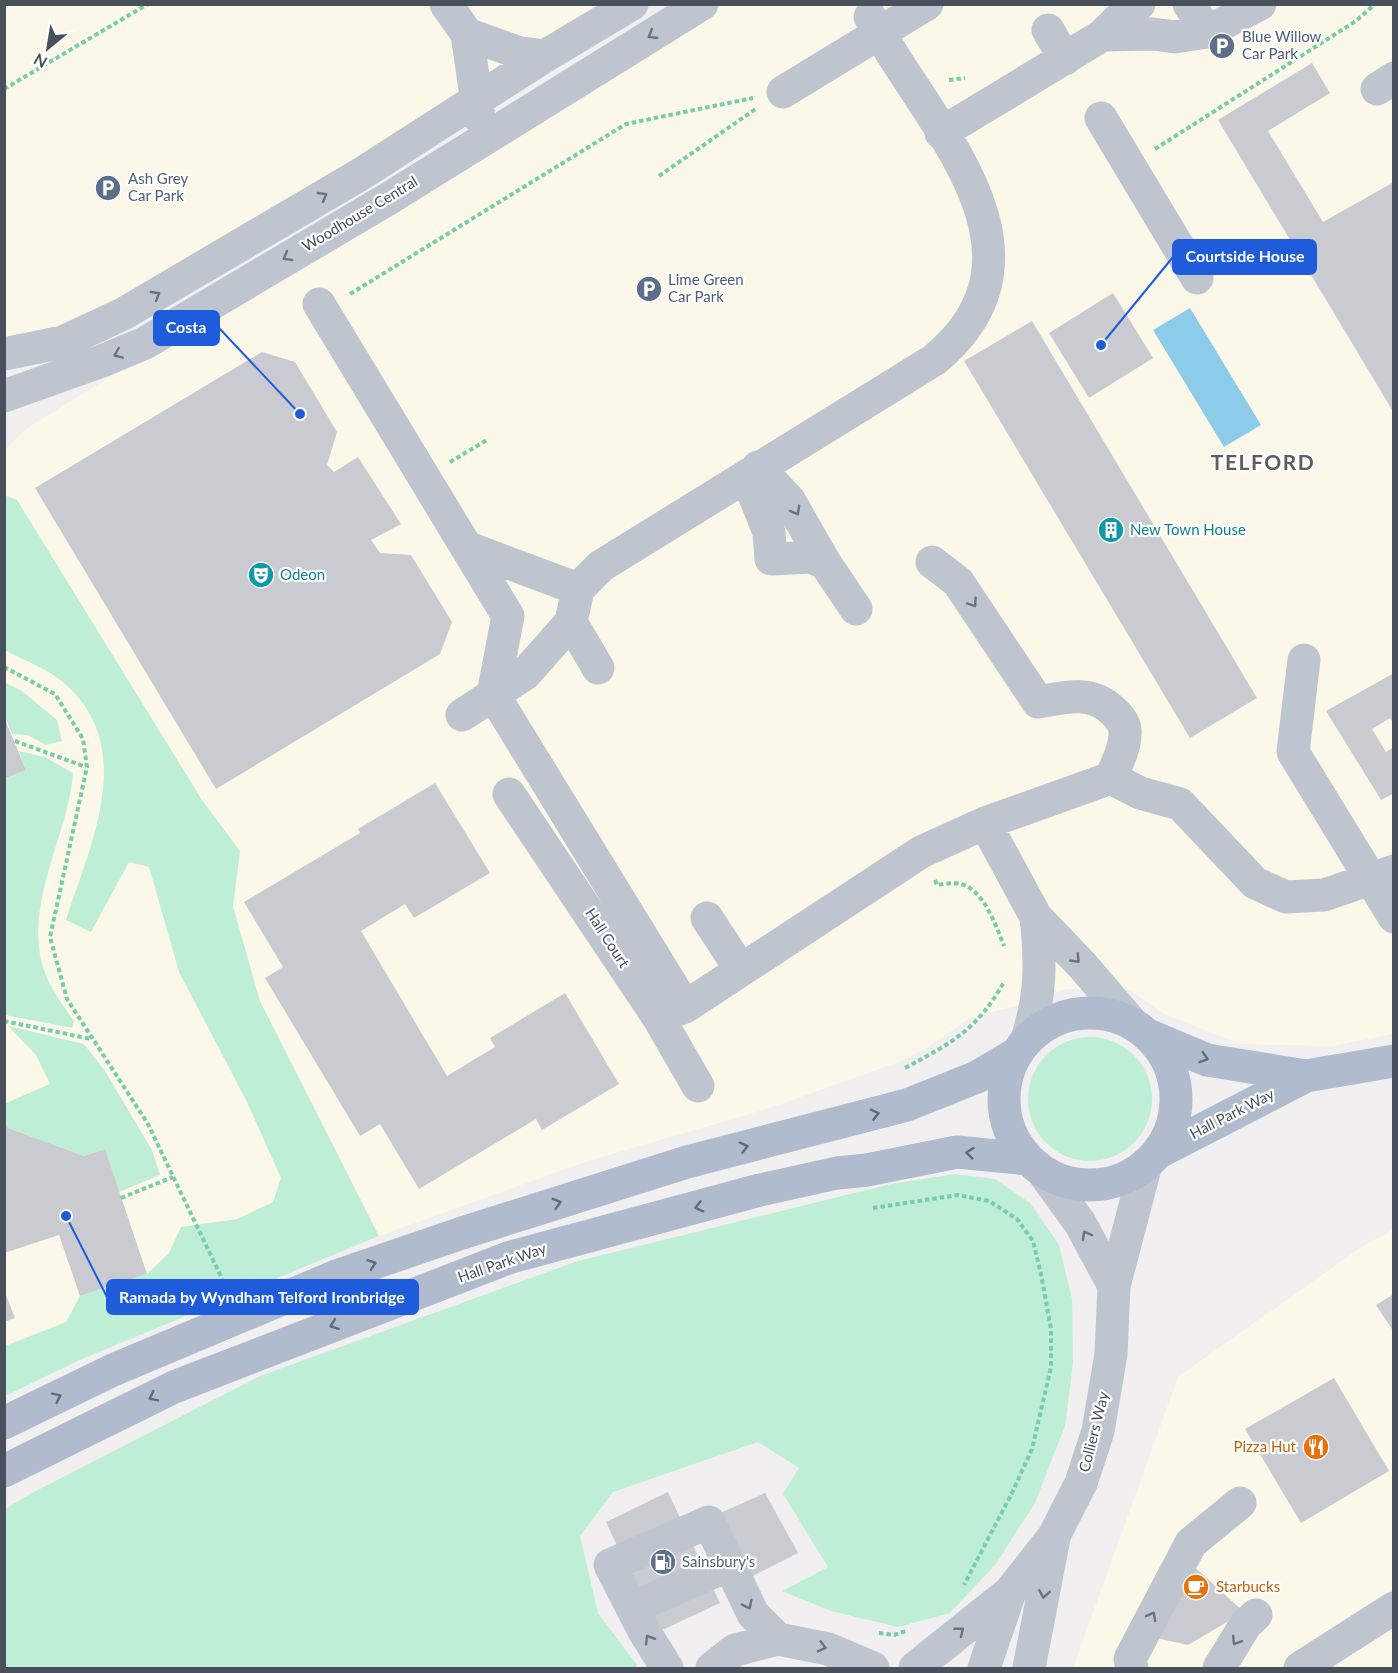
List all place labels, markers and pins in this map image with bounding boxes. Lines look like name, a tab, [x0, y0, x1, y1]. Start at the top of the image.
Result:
place label: Blue Willow Car Park	[1242, 27, 1322, 62]
parking icon: Blue Willow Car Park	[1207, 31, 1237, 61]
place label: Ash Grey Car Park	[128, 169, 189, 204]
parking icon: Ash Grey Car Park	[93, 173, 123, 203]
callout: Courtside House	[1173, 240, 1316, 274]
place label: Lime Green Car Park	[668, 270, 744, 305]
parking icon: Lime Green Car Park	[634, 274, 664, 304]
callout: Costa	[154, 311, 219, 345]
building icon: New Town House	[1096, 515, 1126, 545]
place label: New Town House	[1130, 520, 1246, 538]
theatre icon: Odeon	[246, 560, 276, 590]
place label: Odeon	[280, 565, 325, 583]
callout: Ramada by Wyndham Telford Ironbridge	[107, 1280, 418, 1314]
restaurant icon: Pizza Hut	[1301, 1432, 1331, 1462]
place label: Pizza Hut	[1234, 1437, 1297, 1455]
fuel station icon: Sainsbury's	[648, 1547, 678, 1577]
place label: Sainsbury's	[682, 1552, 755, 1570]
cafe icon: Starbucks	[1181, 1572, 1211, 1602]
place label: Starbucks	[1216, 1577, 1280, 1595]

